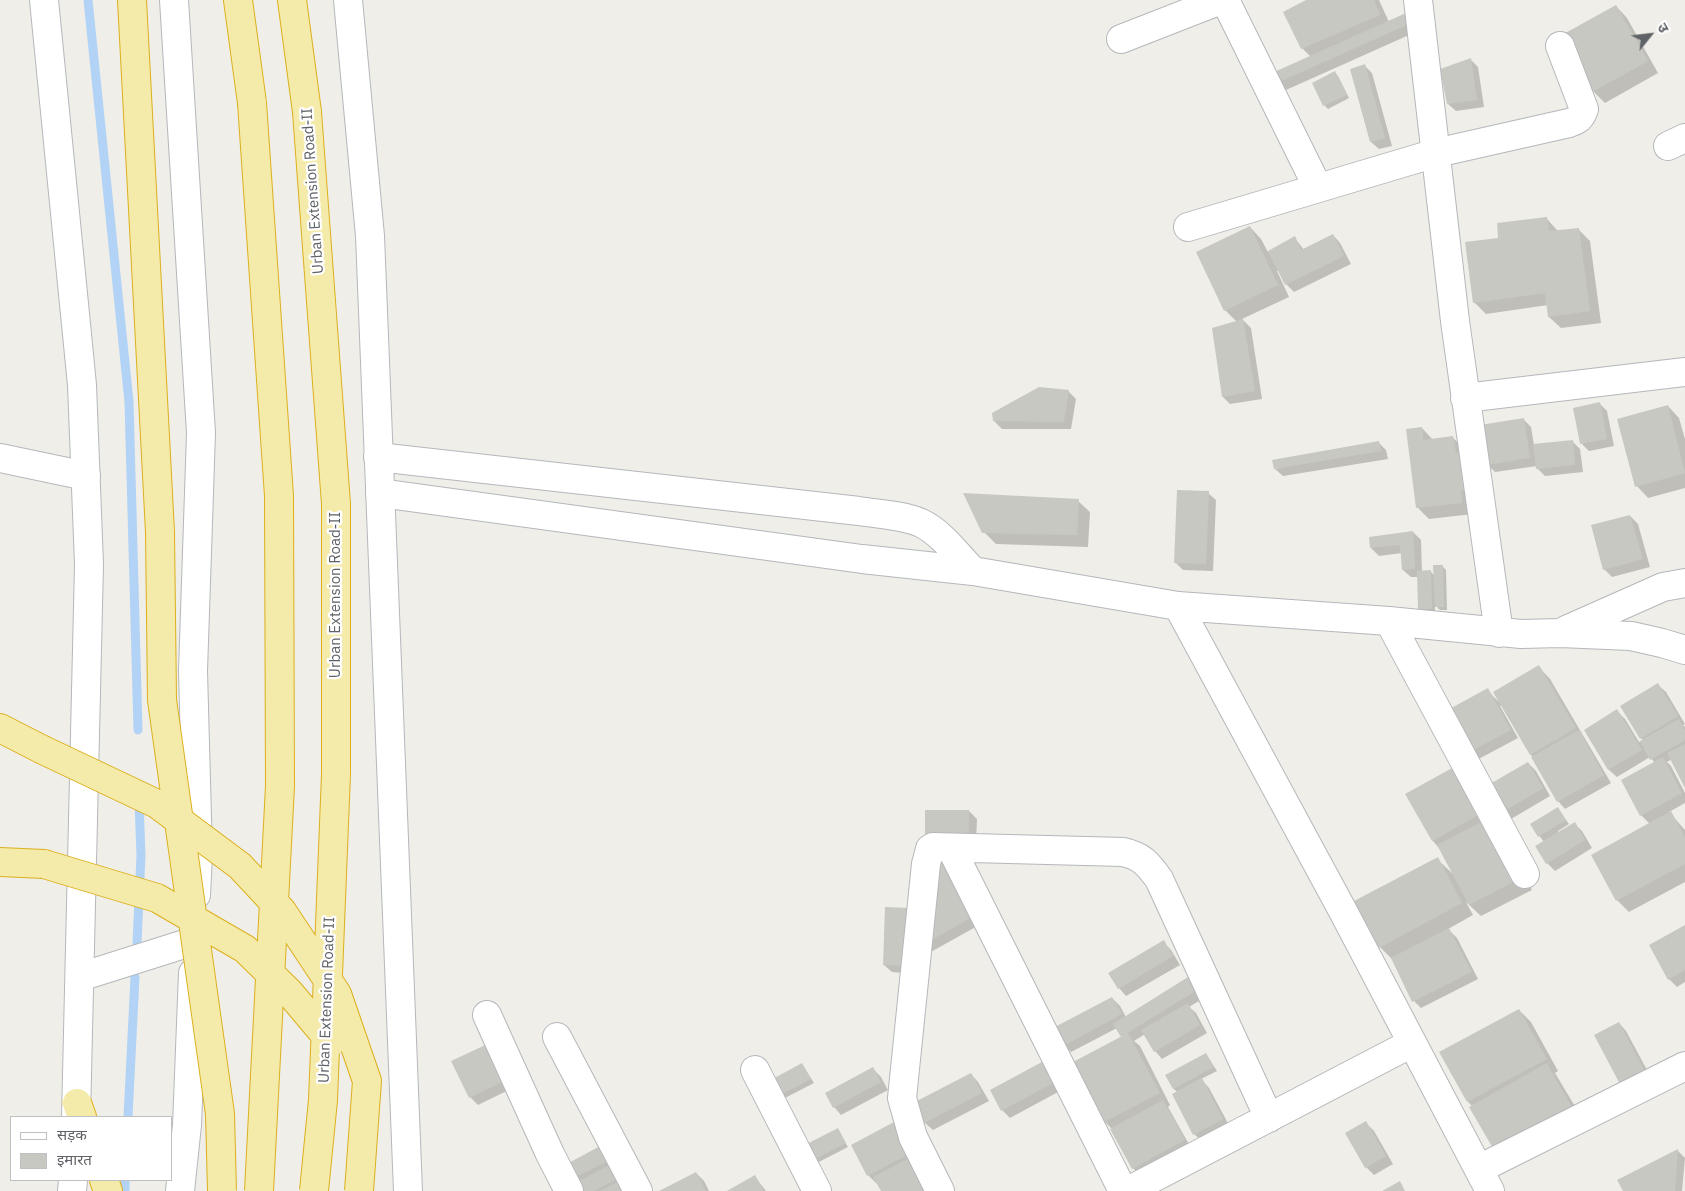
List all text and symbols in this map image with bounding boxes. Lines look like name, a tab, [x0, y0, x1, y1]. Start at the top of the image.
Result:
north arrow	[1625, 10, 1675, 60]
text: उ	[1653, 20, 1673, 36]
street label: Urban Extension Road-II	[298, 107, 328, 275]
street label: Urban Extension Road-II	[327, 512, 345, 678]
street label: Urban Extension Road-II	[315, 917, 339, 1083]
legend	[10, 1116, 172, 1181]
text: सड़क	[57, 1125, 87, 1144]
text: इमारत	[57, 1150, 92, 1169]

